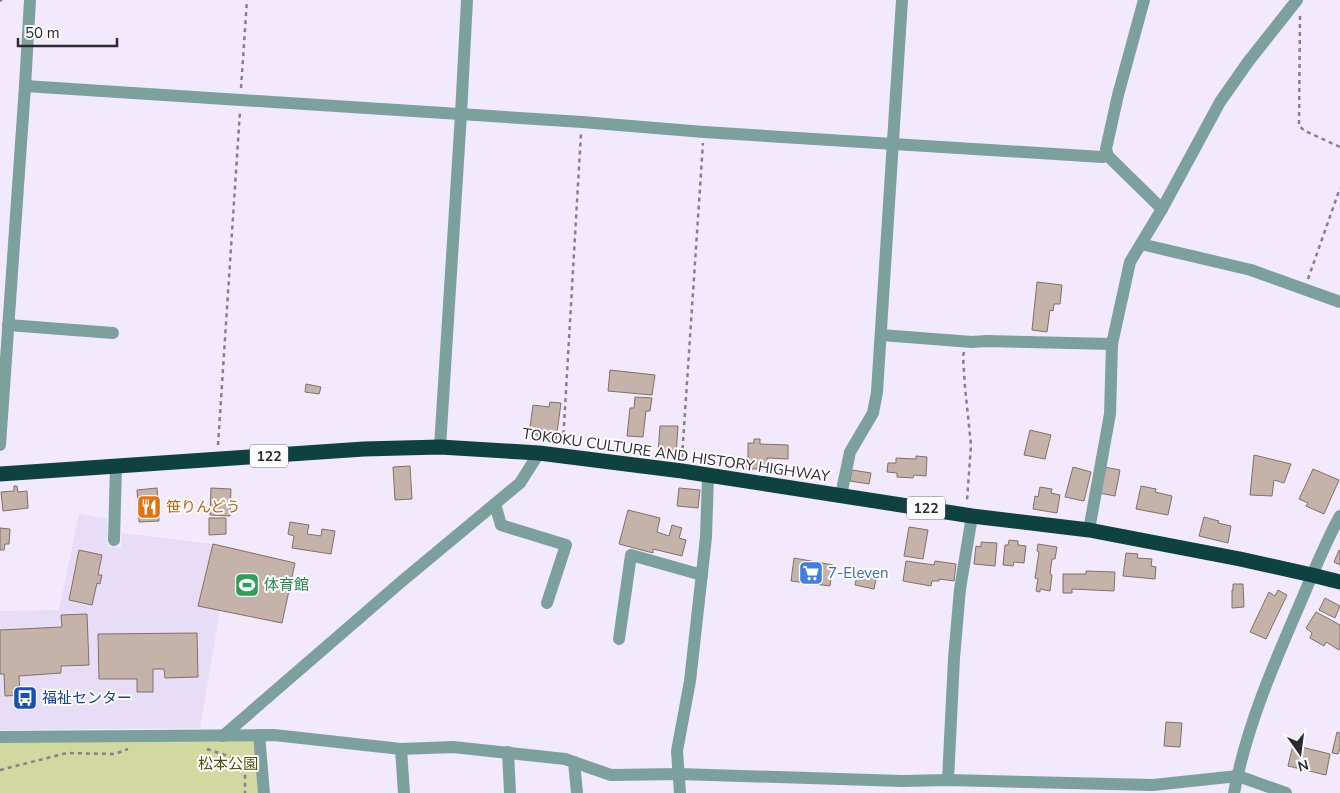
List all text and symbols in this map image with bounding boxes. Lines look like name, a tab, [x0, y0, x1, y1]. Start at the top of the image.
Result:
scale bar	[18, 15, 116, 47]
text: 50 m	[25, 23, 60, 43]
street label: TOKOKU CULTURE AND HISTORY HIGHWAY	[521, 424, 832, 487]
road number: 122	[250, 444, 288, 468]
restaurant icon: 笹りんどう	[136, 494, 162, 520]
road number: 122	[907, 496, 945, 520]
place label: 笹りんどう	[166, 497, 241, 517]
supermarket icon: 7-Eleven	[798, 560, 824, 586]
place label: 7-Eleven	[828, 563, 888, 583]
sports icon: 体育館	[234, 572, 260, 598]
place label: 体育館	[264, 575, 309, 595]
bus stop icon: 福祉センター	[12, 685, 38, 711]
place label: 福祉センター	[42, 688, 132, 708]
north arrow	[1275, 728, 1325, 778]
park label: 松本公園	[198, 754, 258, 774]
text: N	[1296, 755, 1310, 776]

